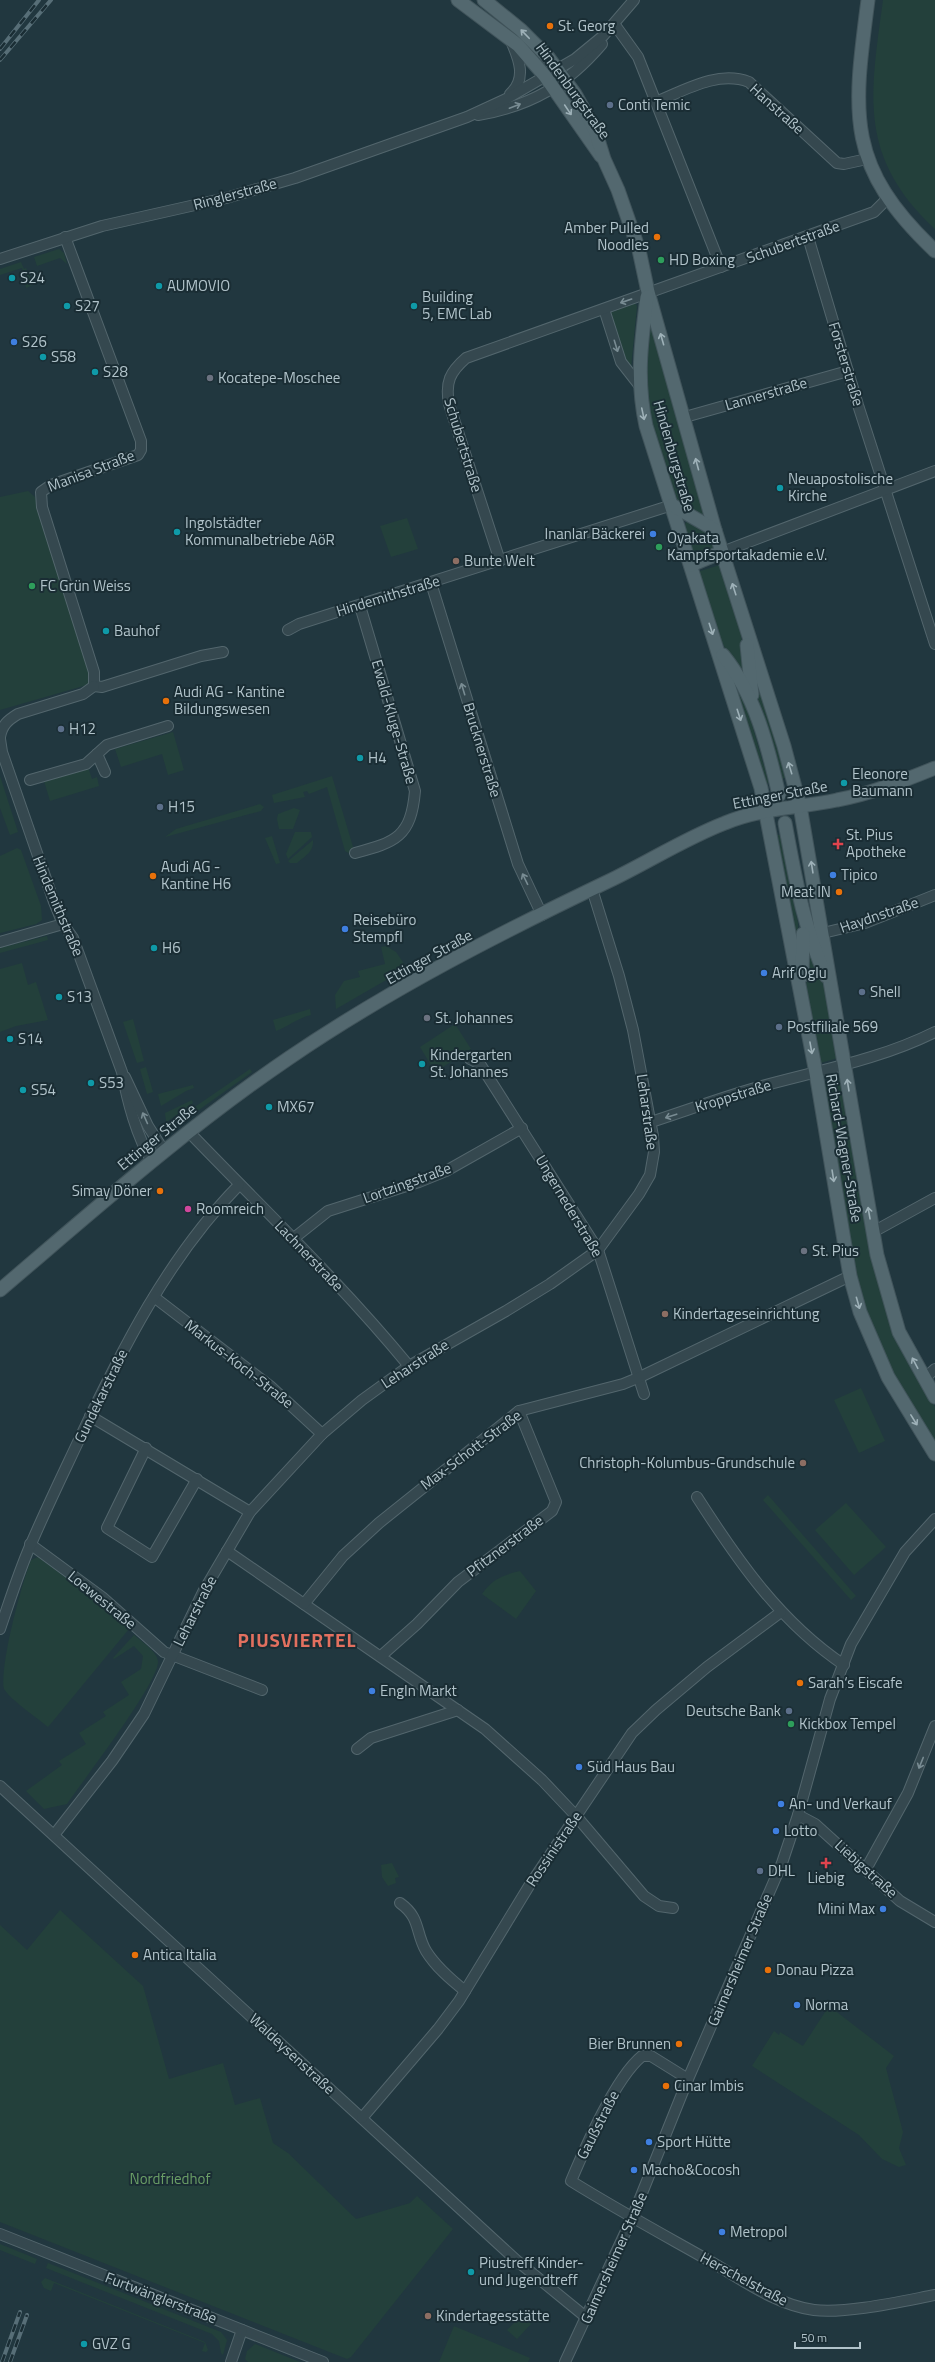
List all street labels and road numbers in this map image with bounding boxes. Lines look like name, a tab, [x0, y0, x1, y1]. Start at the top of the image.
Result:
street label: Hindenburgstraße	[530, 38, 616, 144]
street label: Hanstraße	[745, 78, 810, 140]
street label: Ringlerstraße	[191, 171, 279, 216]
street label: Schubertstraße	[743, 214, 843, 269]
street label: Forsterstraße	[823, 319, 870, 409]
street label: Lannerstraße	[722, 371, 810, 416]
street label: Schubertstraße	[438, 395, 489, 495]
street label: Hindenburgstraße	[648, 398, 701, 514]
street label: Manisa Straße	[44, 443, 138, 498]
street label: Hindemithstraße	[333, 569, 443, 622]
street label: Ewald-Kluge-Straße	[366, 657, 423, 787]
street label: Brucknerstraße	[457, 700, 508, 800]
street label: Ettinger Straße	[731, 774, 829, 815]
street label: Hindemithstraße	[27, 852, 90, 960]
street label: Haydnstraße	[836, 890, 921, 939]
street label: Ettinger Straße	[381, 923, 476, 990]
street label: Leharstraße	[631, 1072, 664, 1151]
street label: Richard-Wagner-Straße	[820, 1072, 869, 1224]
street label: Kroppstraße	[692, 1073, 774, 1118]
street label: Ettinger Straße	[112, 1097, 201, 1176]
street label: Ungernederstraße	[530, 1150, 609, 1261]
street label: Lortzingstraße	[359, 1156, 454, 1209]
street label: Lachnerstraße	[269, 1215, 349, 1296]
street label: Markus-Koch-Straße	[180, 1314, 299, 1414]
street label: Leharstraße	[376, 1333, 453, 1394]
street label: Gundekarstraße	[68, 1345, 133, 1447]
street label: Max-Schott-Straße	[415, 1404, 526, 1495]
street label: Pfitznerstraße	[461, 1509, 548, 1582]
street label: Loewestraße	[63, 1565, 142, 1635]
street label: Leharstraße	[167, 1571, 222, 1650]
street label: Rossinistraße	[520, 1806, 587, 1891]
street label: Liebigstraße	[830, 1834, 903, 1903]
street label: Gaimersheimer Straße	[701, 1890, 778, 2030]
street label: Waldeysenstraße	[244, 2008, 341, 2100]
street label: Gaußstraße	[570, 2086, 625, 2163]
street label: Gaimersheimer Straße	[574, 2188, 653, 2327]
street label: Herschelstraße	[696, 2246, 792, 2311]
street label: Furtwänglerstraße	[102, 2266, 220, 2329]

